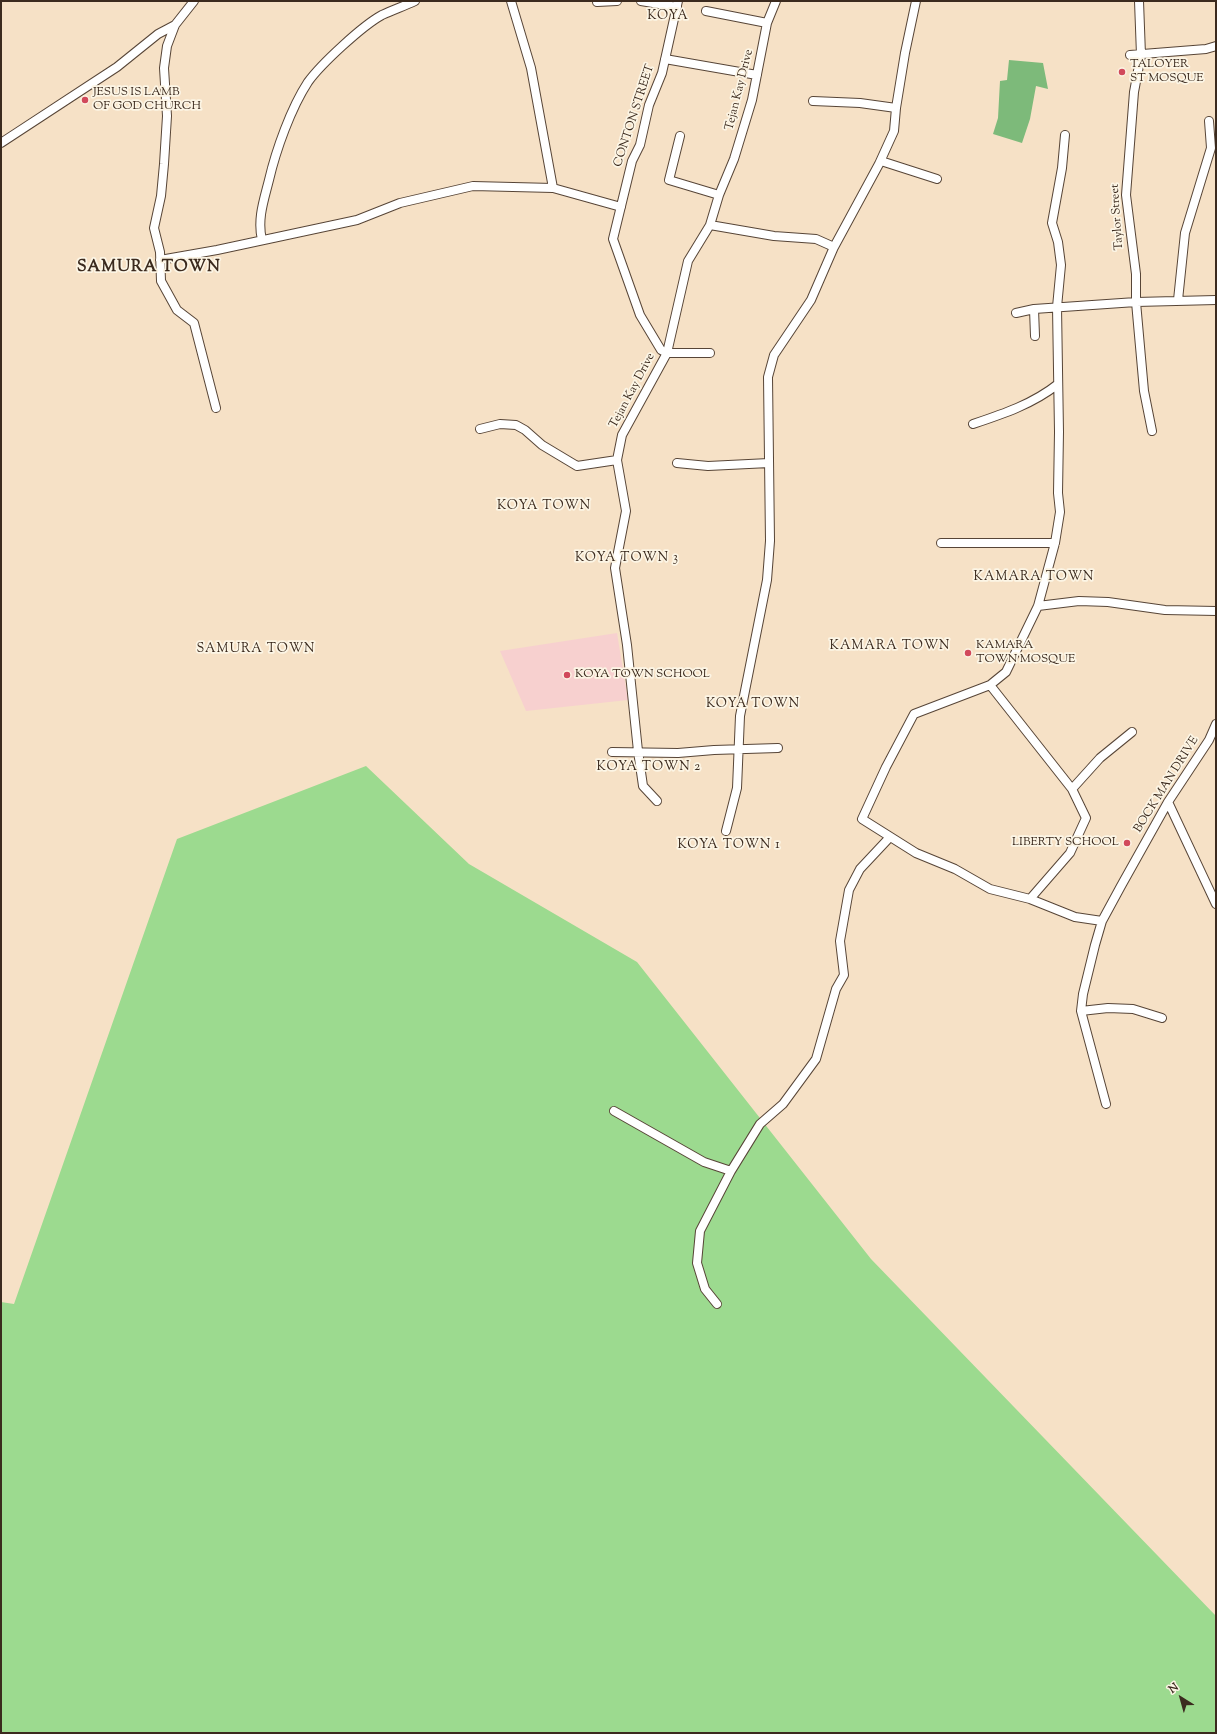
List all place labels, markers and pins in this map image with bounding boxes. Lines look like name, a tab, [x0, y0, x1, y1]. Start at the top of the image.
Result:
place label: TALOYER ST MOSQUE	[1130, 58, 1203, 86]
marker: TALOYER ST MOSQUE	[1117, 67, 1127, 77]
place label: JESUS IS LAMB OF GOD CHURCH	[93, 86, 201, 114]
marker: JESUS IS LAMB OF GOD CHURCH	[80, 95, 90, 105]
place label: KAMARA TOWN MOSQUE	[976, 639, 1075, 667]
marker: KAMARA TOWN MOSQUE	[963, 648, 973, 658]
place label: KOYA TOWN SCHOOL	[575, 668, 710, 682]
marker: KOYA TOWN SCHOOL	[562, 670, 572, 680]
place label: LIBERTY SCHOOL	[1012, 836, 1119, 850]
marker: LIBERTY SCHOOL	[1122, 838, 1132, 848]

